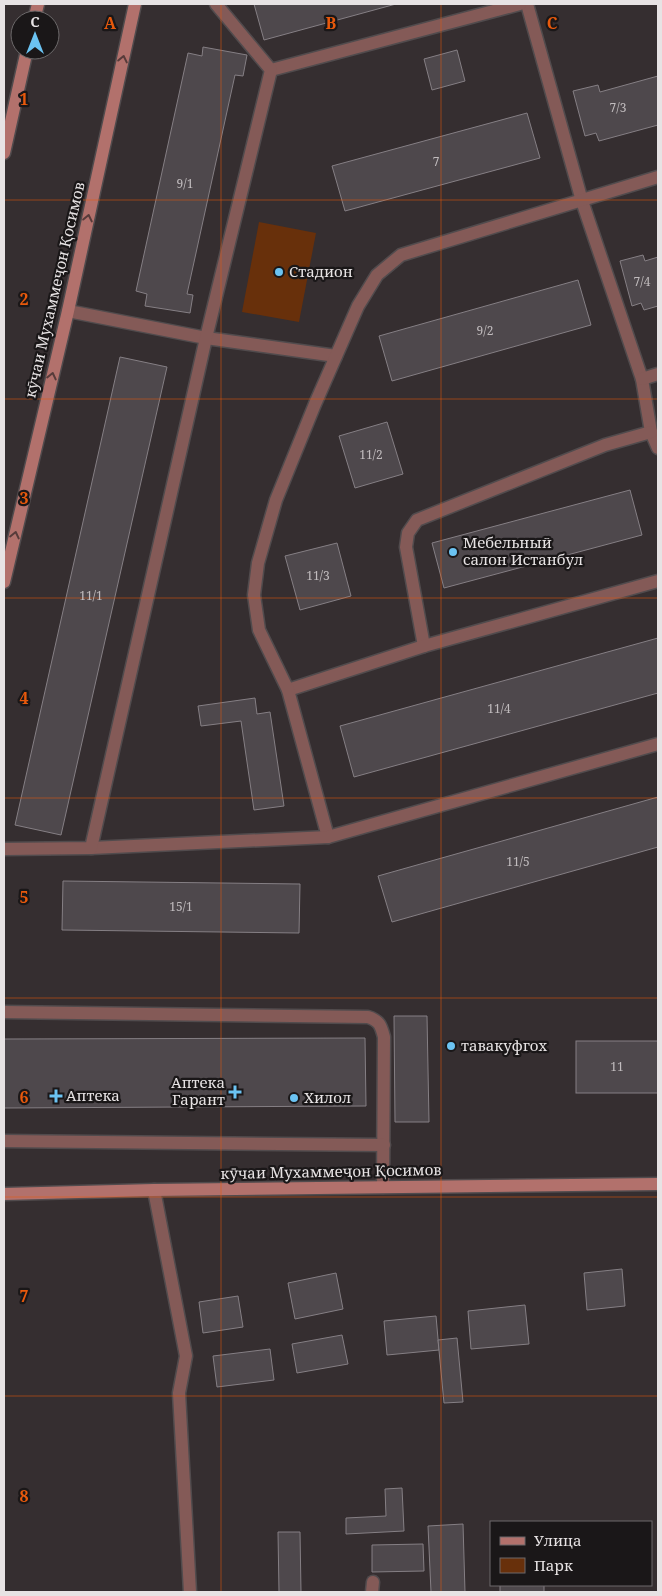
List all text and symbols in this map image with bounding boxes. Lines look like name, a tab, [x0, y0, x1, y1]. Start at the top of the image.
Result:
north arrow	[10, 10, 60, 60]
text: С	[30, 12, 40, 31]
text: A	[104, 12, 117, 34]
text: B	[326, 12, 337, 34]
text: C	[547, 12, 558, 34]
one-way arrow	[117, 55, 128, 64]
text: 1	[19, 88, 29, 110]
house number: 7/3	[610, 99, 627, 116]
house number: 7	[433, 153, 440, 170]
house number: 9/1	[177, 175, 193, 192]
street label: кӯчаи Мухаммеҷон Қосимов	[19, 180, 89, 400]
one-way arrow	[82, 214, 93, 222]
place label: Стадион	[289, 261, 353, 281]
marker: Стадион	[273, 266, 285, 278]
house number: 7/4	[634, 273, 651, 290]
text: 2	[19, 288, 29, 310]
house number: 9/2	[477, 322, 493, 339]
one-way arrow	[46, 372, 57, 381]
house number: 11/2	[359, 446, 383, 463]
text: 3	[19, 487, 29, 509]
one-way arrow	[9, 530, 20, 539]
place label: Мебельный салон Истанбул	[463, 532, 583, 569]
marker: Мебельный салон Истанбул	[447, 546, 459, 558]
house number: 11/3	[306, 567, 330, 584]
house number: 11/1	[79, 587, 103, 604]
text: 4	[19, 687, 29, 709]
house number: 11/4	[487, 700, 511, 717]
house number: 11/5	[506, 853, 530, 870]
text: 5	[19, 886, 29, 908]
house number: 15/1	[169, 898, 193, 915]
place label: тавакуфгох	[461, 1035, 547, 1055]
marker: тавакуфгох	[445, 1040, 457, 1052]
house number: 11	[610, 1058, 624, 1075]
place label: Аптека Гарант	[171, 1072, 225, 1109]
place label: Аптека	[66, 1085, 120, 1105]
text: 6	[19, 1086, 29, 1108]
marker: Аптека Гарант	[229, 1086, 241, 1098]
place label: Хилол	[304, 1087, 351, 1107]
marker: Аптека	[50, 1090, 62, 1102]
marker: Хилол	[288, 1092, 300, 1104]
street label: кӯчаи Мухаммеҷон Қосимов	[220, 1159, 442, 1183]
text: 7	[19, 1285, 29, 1307]
text: 8	[19, 1485, 29, 1507]
legend	[490, 1521, 652, 1586]
text: Улица	[534, 1530, 582, 1550]
text: Парк	[534, 1555, 573, 1575]

